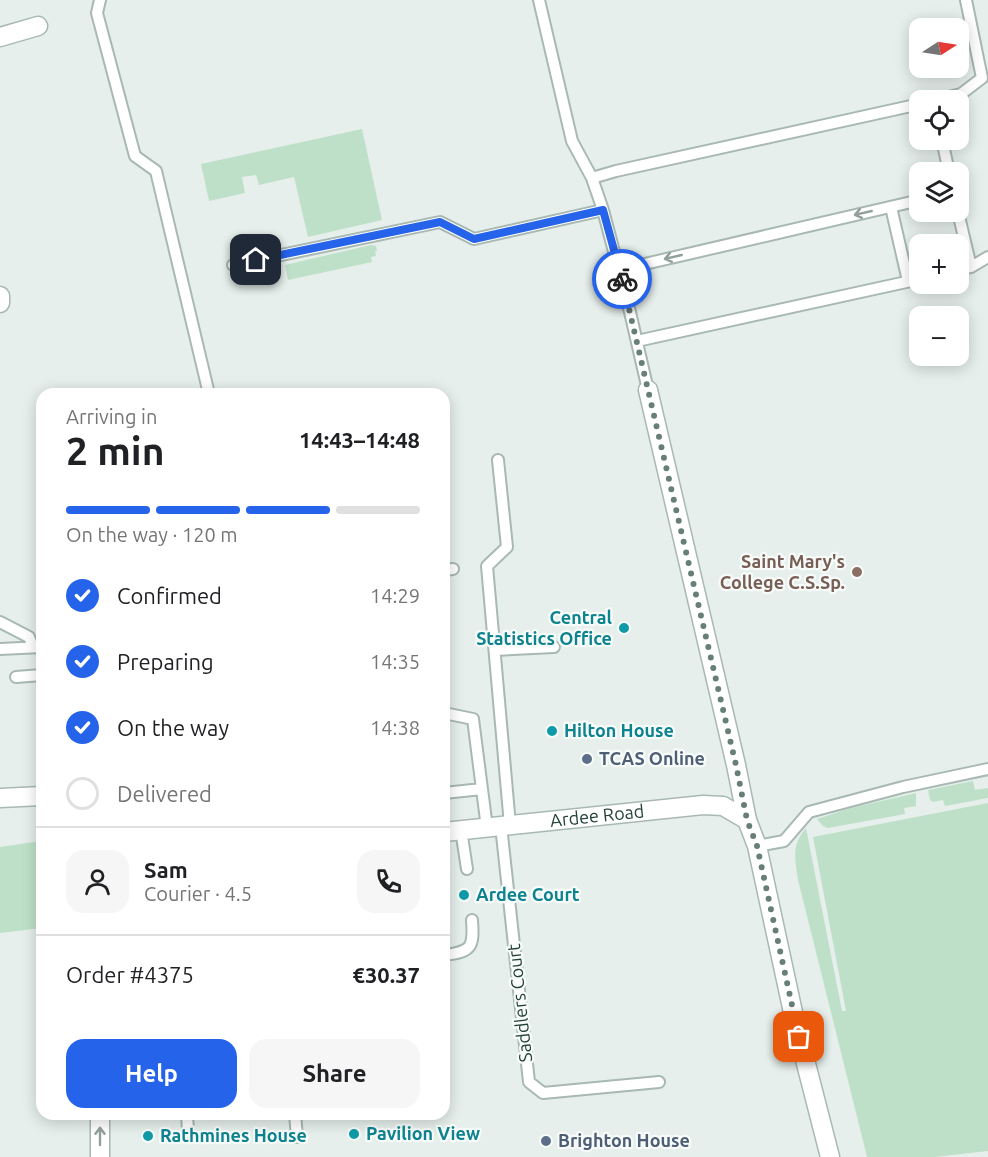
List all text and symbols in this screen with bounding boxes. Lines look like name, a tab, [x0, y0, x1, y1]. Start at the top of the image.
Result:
north arrow	[909, 18, 969, 78]
map controls	[909, 18, 969, 366]
button: locate	[909, 90, 969, 150]
button: layers	[909, 162, 969, 222]
one-way arrow	[853, 208, 872, 220]
pin	[230, 234, 281, 285]
button: +	[909, 234, 969, 294]
icon: home	[239, 243, 272, 276]
courier	[592, 249, 652, 309]
one-way arrow	[663, 252, 683, 263]
icon: bike	[606, 263, 639, 296]
button: −	[909, 306, 969, 366]
text: Arriving in	[66, 405, 157, 428]
text: 14:43–14:48	[299, 427, 420, 452]
text: 2 min	[66, 429, 165, 472]
text: On the way · 120 m	[66, 523, 238, 546]
place label: Saint Mary's College C.S.Sp.	[720, 551, 845, 592]
marker: Saint Mary's College C.S.Sp.	[850, 565, 864, 579]
icon: check	[66, 579, 99, 612]
text: Confirmed	[117, 583, 222, 608]
text: 14:29	[370, 584, 420, 607]
place label: Central Statistics Office	[476, 607, 613, 648]
marker: Central Statistics Office	[617, 621, 631, 635]
icon: check	[66, 645, 99, 678]
text: Preparing	[117, 649, 214, 674]
text: 14:35	[370, 650, 420, 673]
icon: check	[66, 711, 99, 744]
text: On the way	[117, 715, 229, 740]
text: 14:38	[370, 716, 420, 739]
place label: Hilton House	[564, 720, 674, 740]
marker: Hilton House	[545, 724, 559, 738]
place label: TCAS Online	[599, 748, 705, 768]
marker: TCAS Online	[580, 752, 594, 766]
text: Delivered	[117, 781, 212, 806]
street label: Ardee Road	[549, 800, 645, 830]
button: person	[66, 850, 129, 913]
button: phone	[357, 850, 420, 913]
text: Sam	[144, 857, 188, 882]
text: Courier · 4.5	[144, 882, 252, 905]
place label: Ardee Court	[476, 884, 580, 904]
marker: Ardee Court	[457, 888, 471, 902]
street label: Saddlers Court	[503, 943, 535, 1063]
text: Order #4375	[66, 962, 194, 987]
text: €30.37	[353, 962, 420, 987]
pin	[773, 1011, 824, 1062]
icon: bag	[782, 1020, 815, 1053]
button: Help	[66, 1039, 237, 1108]
button: Share	[249, 1039, 420, 1108]
place label: Pavilion View	[366, 1123, 480, 1143]
place label: Rathmines House	[160, 1125, 307, 1145]
one-way arrow	[94, 1126, 106, 1146]
marker: Pavilion View	[347, 1127, 361, 1141]
marker: Rathmines House	[141, 1129, 155, 1143]
place label: Brighton House	[558, 1130, 690, 1150]
marker: Brighton House	[539, 1134, 553, 1148]

